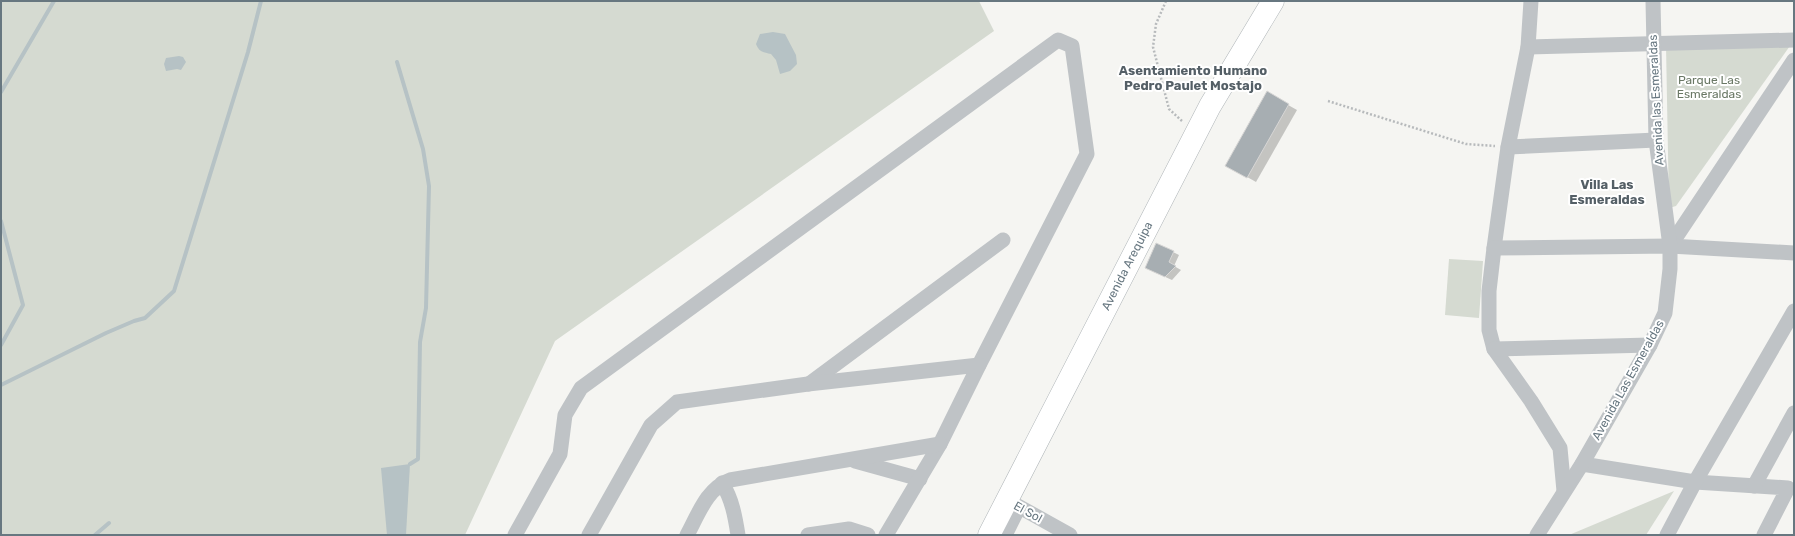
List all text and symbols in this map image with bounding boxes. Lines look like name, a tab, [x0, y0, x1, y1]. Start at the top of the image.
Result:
street label: Avenida las Esmeraldas	[1646, 34, 1666, 166]
district label: Asentamiento Humano Pedro Paulet Mostajo	[1119, 63, 1267, 93]
park label: Parque Las Esmeraldas	[1677, 73, 1741, 101]
district label: Villa Las Esmeraldas	[1569, 177, 1645, 207]
street label: Avenida Arequipa	[1099, 219, 1155, 313]
street label: Avenida Las Esmeraldas	[1589, 318, 1667, 442]
street label: El Sol	[1011, 499, 1045, 526]

